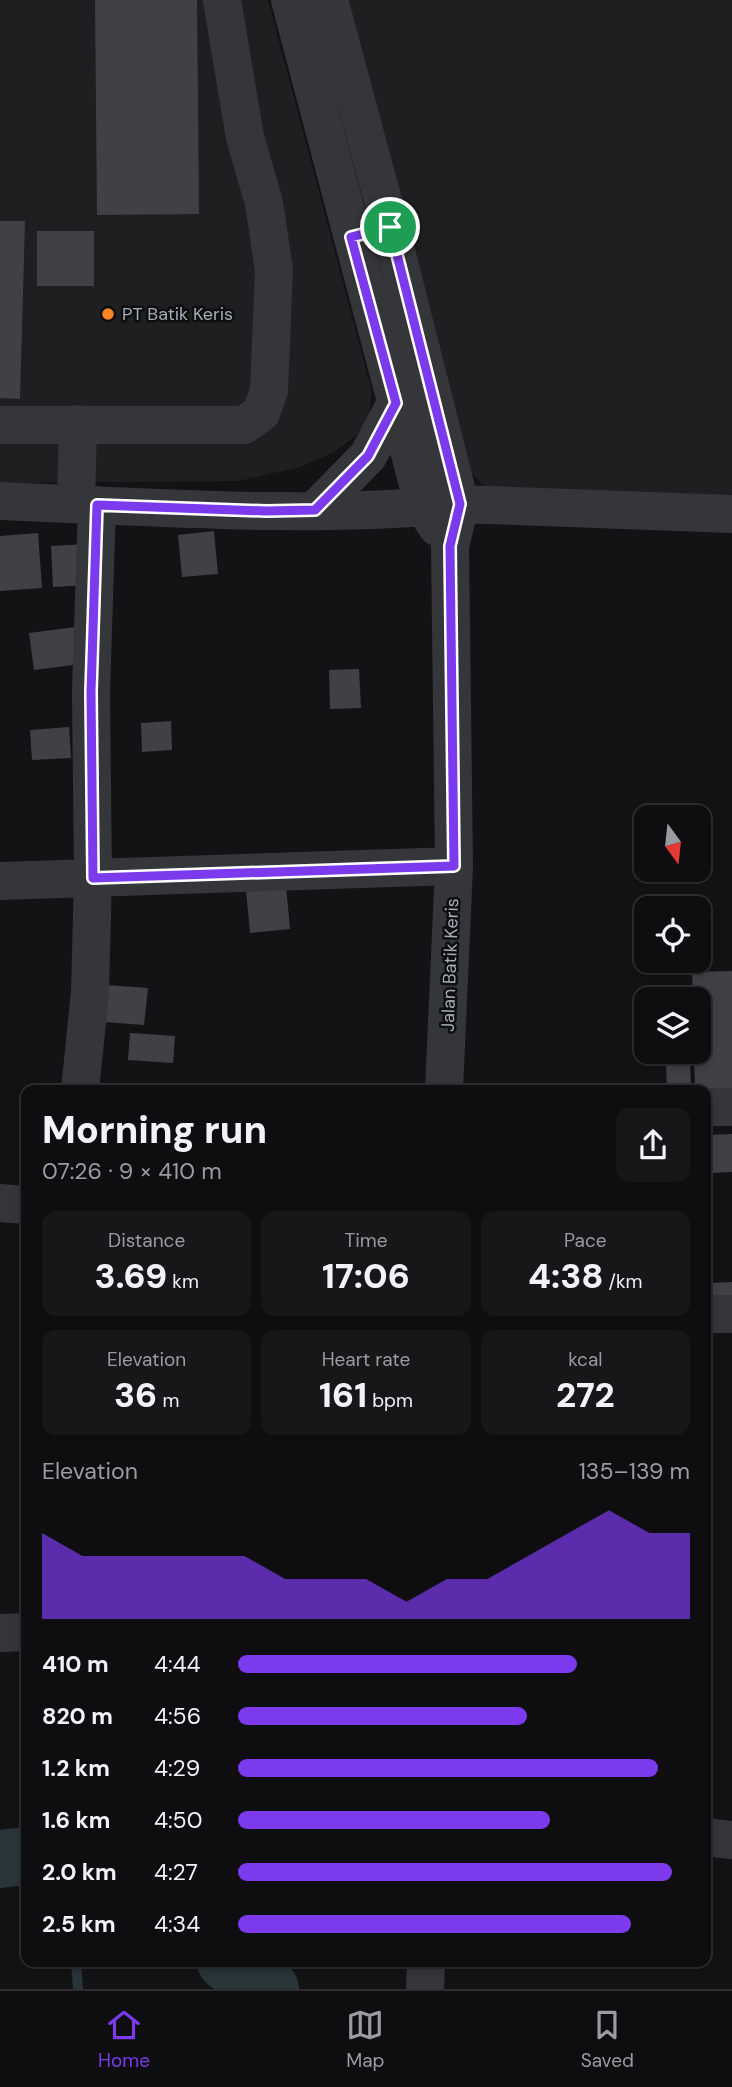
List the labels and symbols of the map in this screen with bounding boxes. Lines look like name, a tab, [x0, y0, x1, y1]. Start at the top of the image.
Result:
pin	[360, 197, 420, 257]
place label: PT Batik Keris	[122, 302, 233, 326]
marker: PT Batik Keris	[100, 306, 116, 322]
north arrow	[634, 805, 710, 882]
street label: Jalan Batik Keris	[436, 898, 464, 1032]

